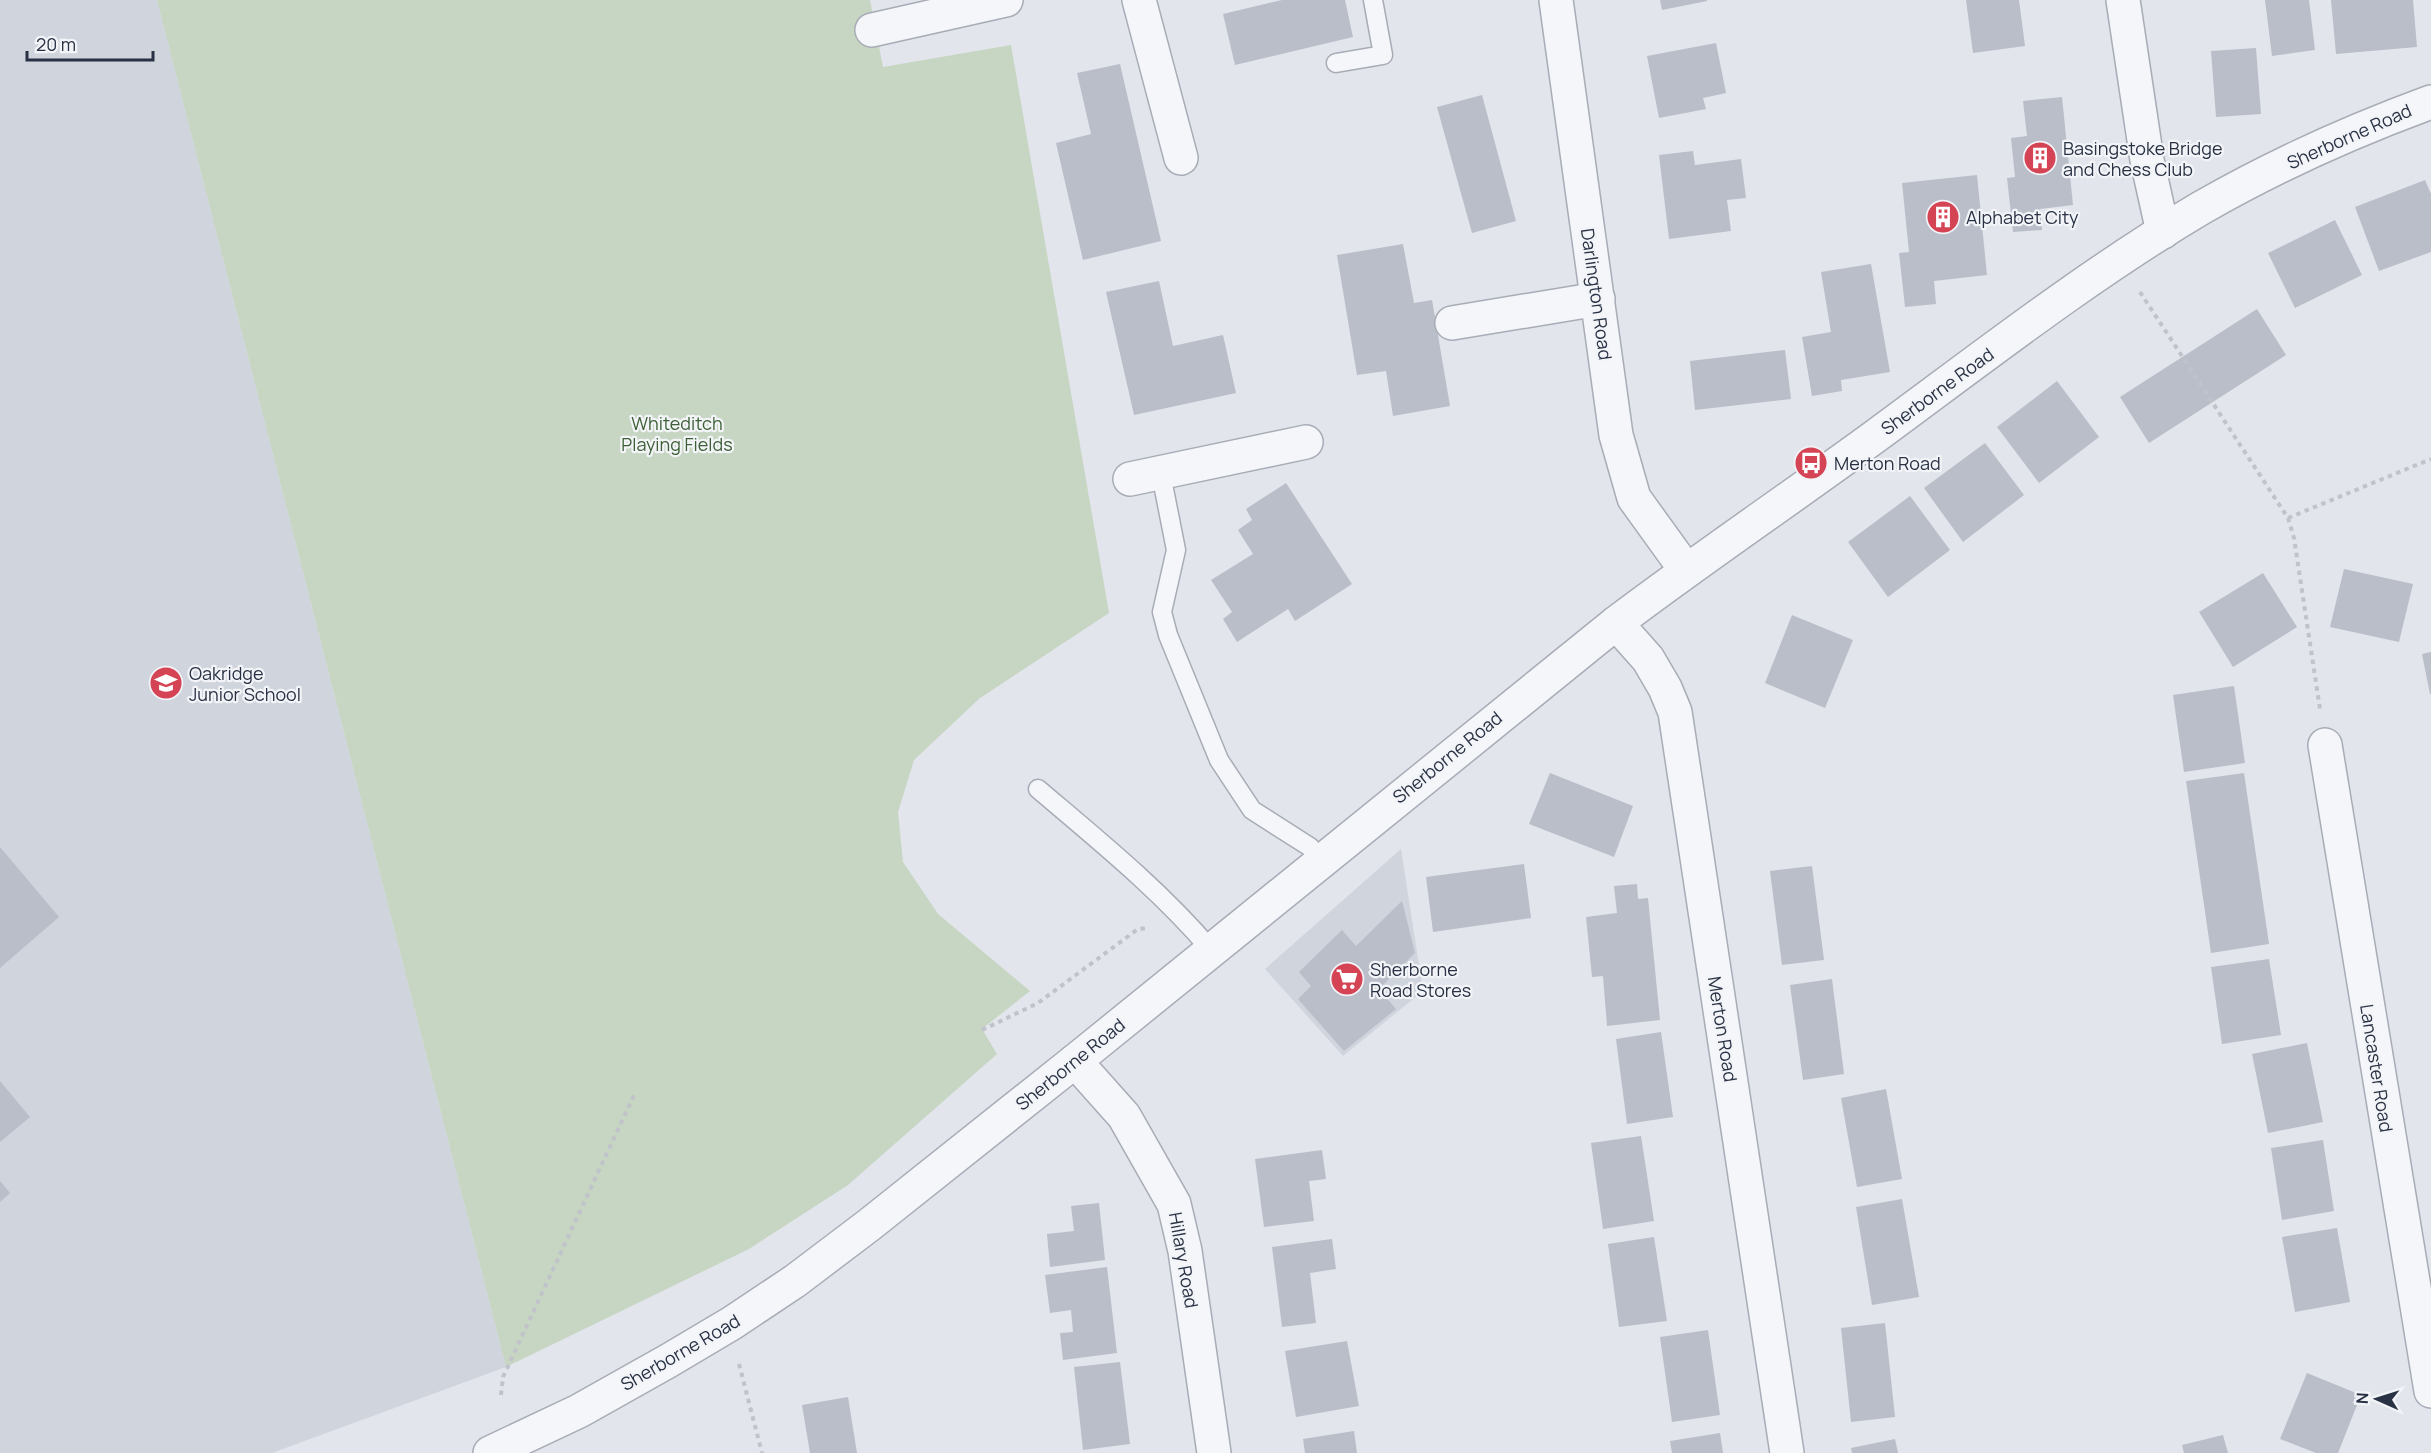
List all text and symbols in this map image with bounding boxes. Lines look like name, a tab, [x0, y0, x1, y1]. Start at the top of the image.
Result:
scale bar	[27, 24, 153, 62]
text: 20 m	[36, 32, 76, 56]
street label: Sherborne Road	[2283, 98, 2415, 174]
place label: Basingstoke Bridge and Chess Club	[2063, 136, 2222, 181]
building icon: Basingstoke Bridge and Chess Club	[2022, 140, 2058, 176]
building icon: Alphabet City	[1925, 199, 1961, 235]
place label: Alphabet City	[1966, 205, 2079, 229]
street label: Darlington Road	[1576, 227, 1618, 361]
street label: Sherborne Road	[1876, 342, 1998, 440]
park label: Whiteditch Playing Fields	[621, 411, 733, 456]
bus stop icon: Merton Road	[1793, 445, 1829, 481]
place label: Merton Road	[1834, 451, 1941, 475]
place label: Oakridge Junior School	[189, 661, 301, 706]
school or university icon: Oakridge Junior School	[148, 665, 184, 701]
street label: Sherborne Road	[1387, 706, 1507, 808]
place label: Sherborne Road Stores	[1370, 957, 1471, 1002]
supermarket icon: Sherborne Road Stores	[1329, 961, 1365, 997]
street label: Merton Road	[1703, 974, 1743, 1084]
street label: Lancaster Road	[2355, 1002, 2399, 1134]
street label: Sherborne Road	[1010, 1013, 1130, 1115]
street label: Hillary Road	[1164, 1210, 1204, 1310]
street label: Sherborne Road	[616, 1308, 744, 1396]
north arrow	[2347, 1369, 2407, 1429]
text: N	[2351, 1392, 2373, 1405]

